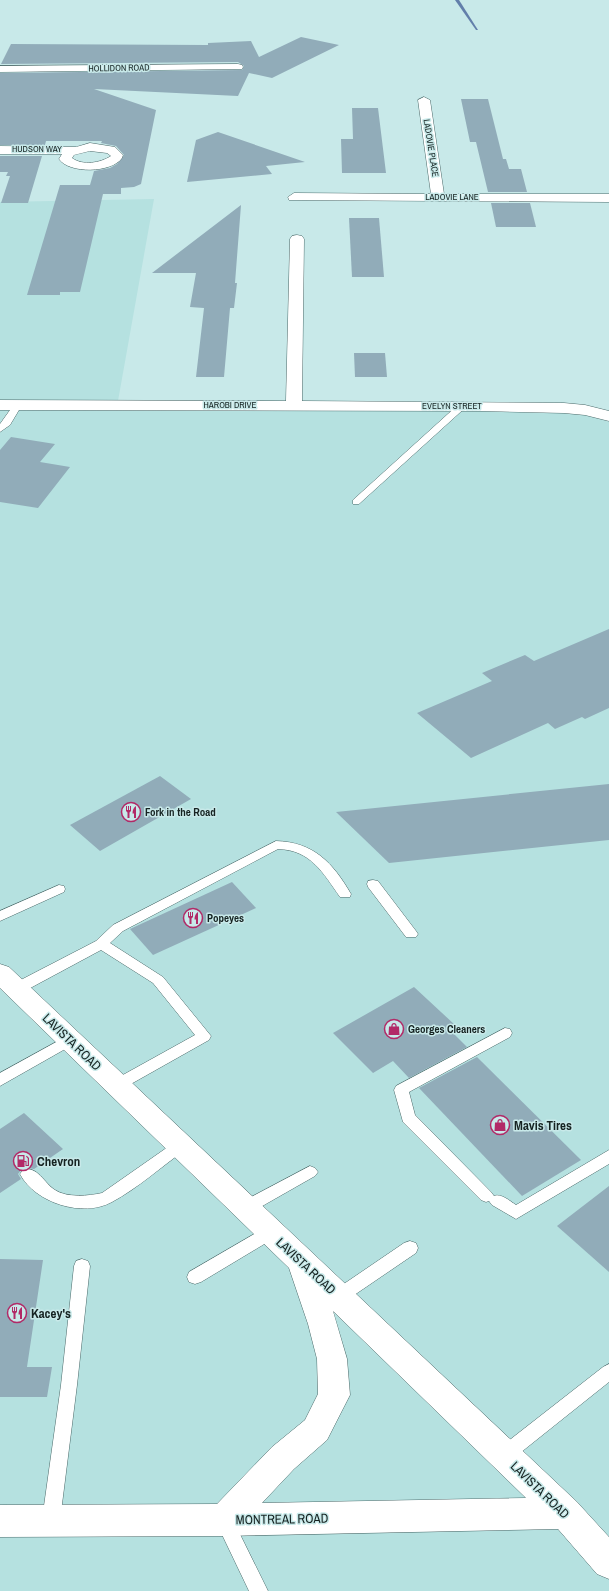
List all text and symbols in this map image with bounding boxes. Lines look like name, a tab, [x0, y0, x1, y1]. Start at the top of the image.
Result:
street label: HOLLIDON ROAD	[88, 61, 150, 75]
street label: LADOVIE PLACE	[421, 118, 441, 178]
street label: HUDSON WAY	[12, 143, 62, 155]
street label: LADOVIE LANE	[425, 191, 479, 203]
street label: HAROBI DRIVE	[204, 399, 257, 411]
street label: EVELYN STREET	[422, 400, 482, 412]
restaurant icon: Fork in the Road	[120, 801, 142, 823]
place label: Fork in the Road	[145, 805, 216, 819]
restaurant icon: Popeyes	[182, 907, 204, 929]
place label: Popeyes	[207, 911, 244, 925]
street label: LAVISTA ROAD	[39, 1010, 105, 1075]
shop icon: Georges Cleaners	[383, 1018, 405, 1040]
place label: Georges Cleaners	[408, 1022, 485, 1036]
shop icon: Mavis Tires	[489, 1114, 511, 1136]
place label: Mavis Tires	[514, 1117, 572, 1134]
fuel station icon: Chevron	[12, 1150, 34, 1172]
place label: Chevron	[37, 1153, 80, 1170]
street label: LAVISTA ROAD	[273, 1234, 340, 1298]
restaurant icon: Kacey's	[6, 1302, 28, 1324]
place label: Kacey's	[31, 1305, 71, 1322]
street label: LAVISTA ROAD	[507, 1458, 573, 1523]
street label: MONTREAL ROAD	[236, 1510, 329, 1528]

